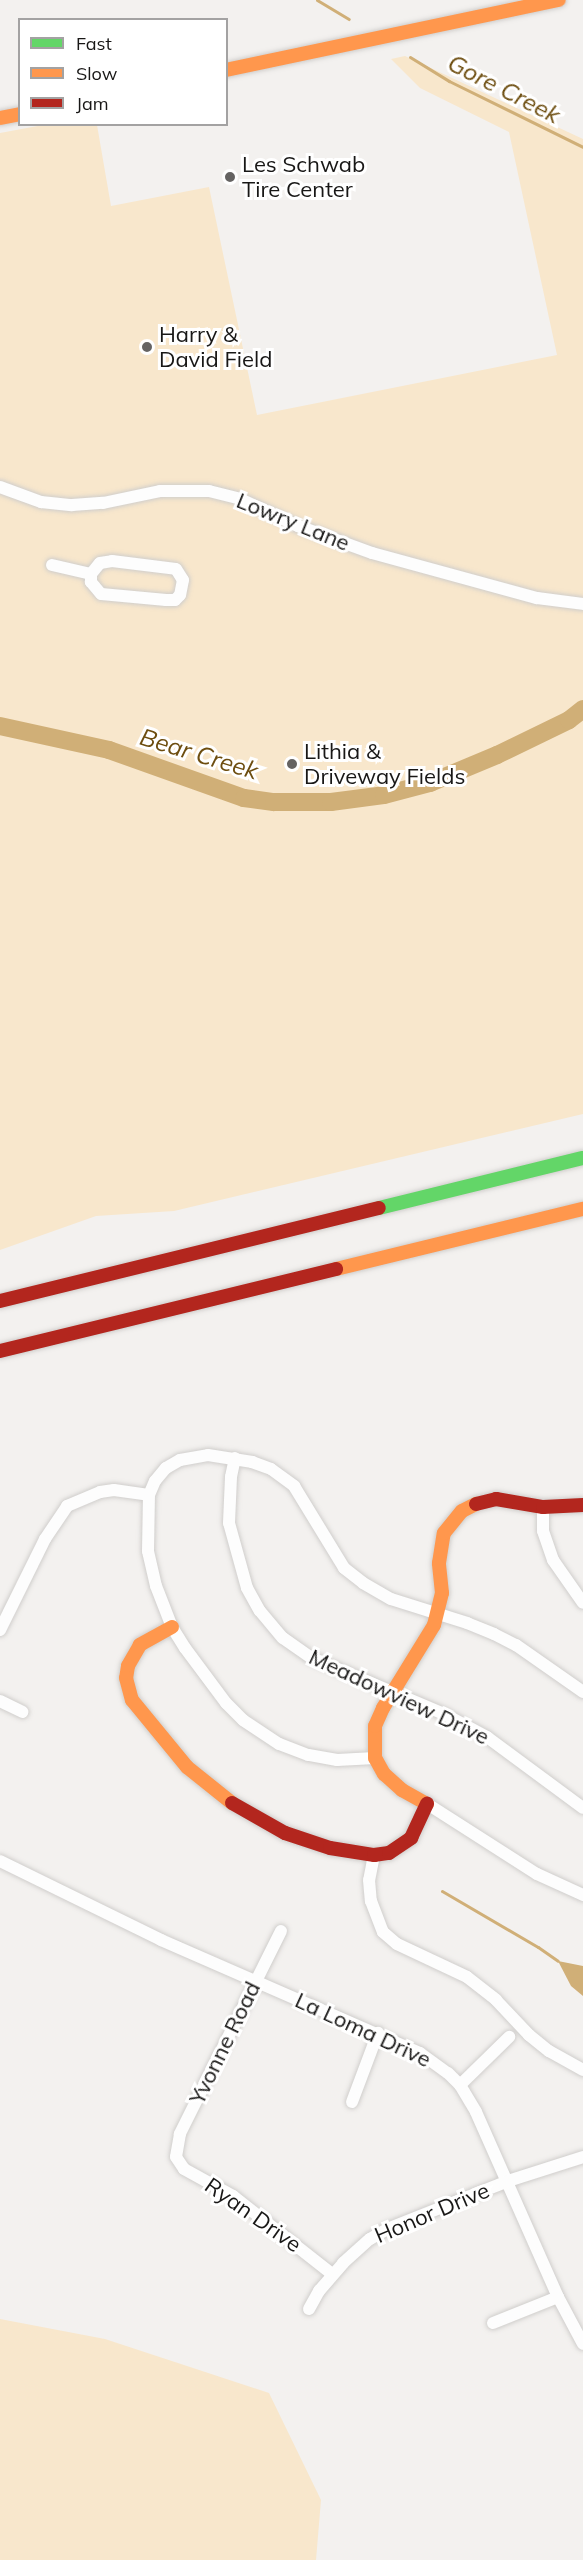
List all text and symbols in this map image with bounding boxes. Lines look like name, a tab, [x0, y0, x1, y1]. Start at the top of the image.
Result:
legend	[18, 18, 228, 126]
text: Fast	[76, 32, 112, 55]
water label: Gore Creek	[443, 48, 565, 130]
text: Slow	[76, 62, 117, 85]
text: Jam	[76, 92, 109, 115]
place label: Les Schwab Tire Center	[242, 151, 365, 202]
marker: Les Schwab Tire Center	[223, 170, 237, 184]
place label: Harry & David Field	[159, 321, 272, 372]
marker: Harry & David Field	[140, 340, 154, 354]
street label: Lowry Lane	[233, 487, 353, 557]
water label: Bear Creek	[136, 722, 262, 786]
place label: Lithia & Driveway Fields	[304, 738, 465, 790]
marker: Lithia & Driveway Fields	[285, 757, 299, 771]
street label: Meadowview Drive	[305, 1644, 493, 1750]
street label: Yvonne Road	[184, 1977, 266, 2109]
street label: La Loma Drive	[291, 1987, 435, 2073]
street label: Ryan Drive	[200, 2172, 306, 2258]
street label: Honor Drive	[371, 2177, 493, 2249]

